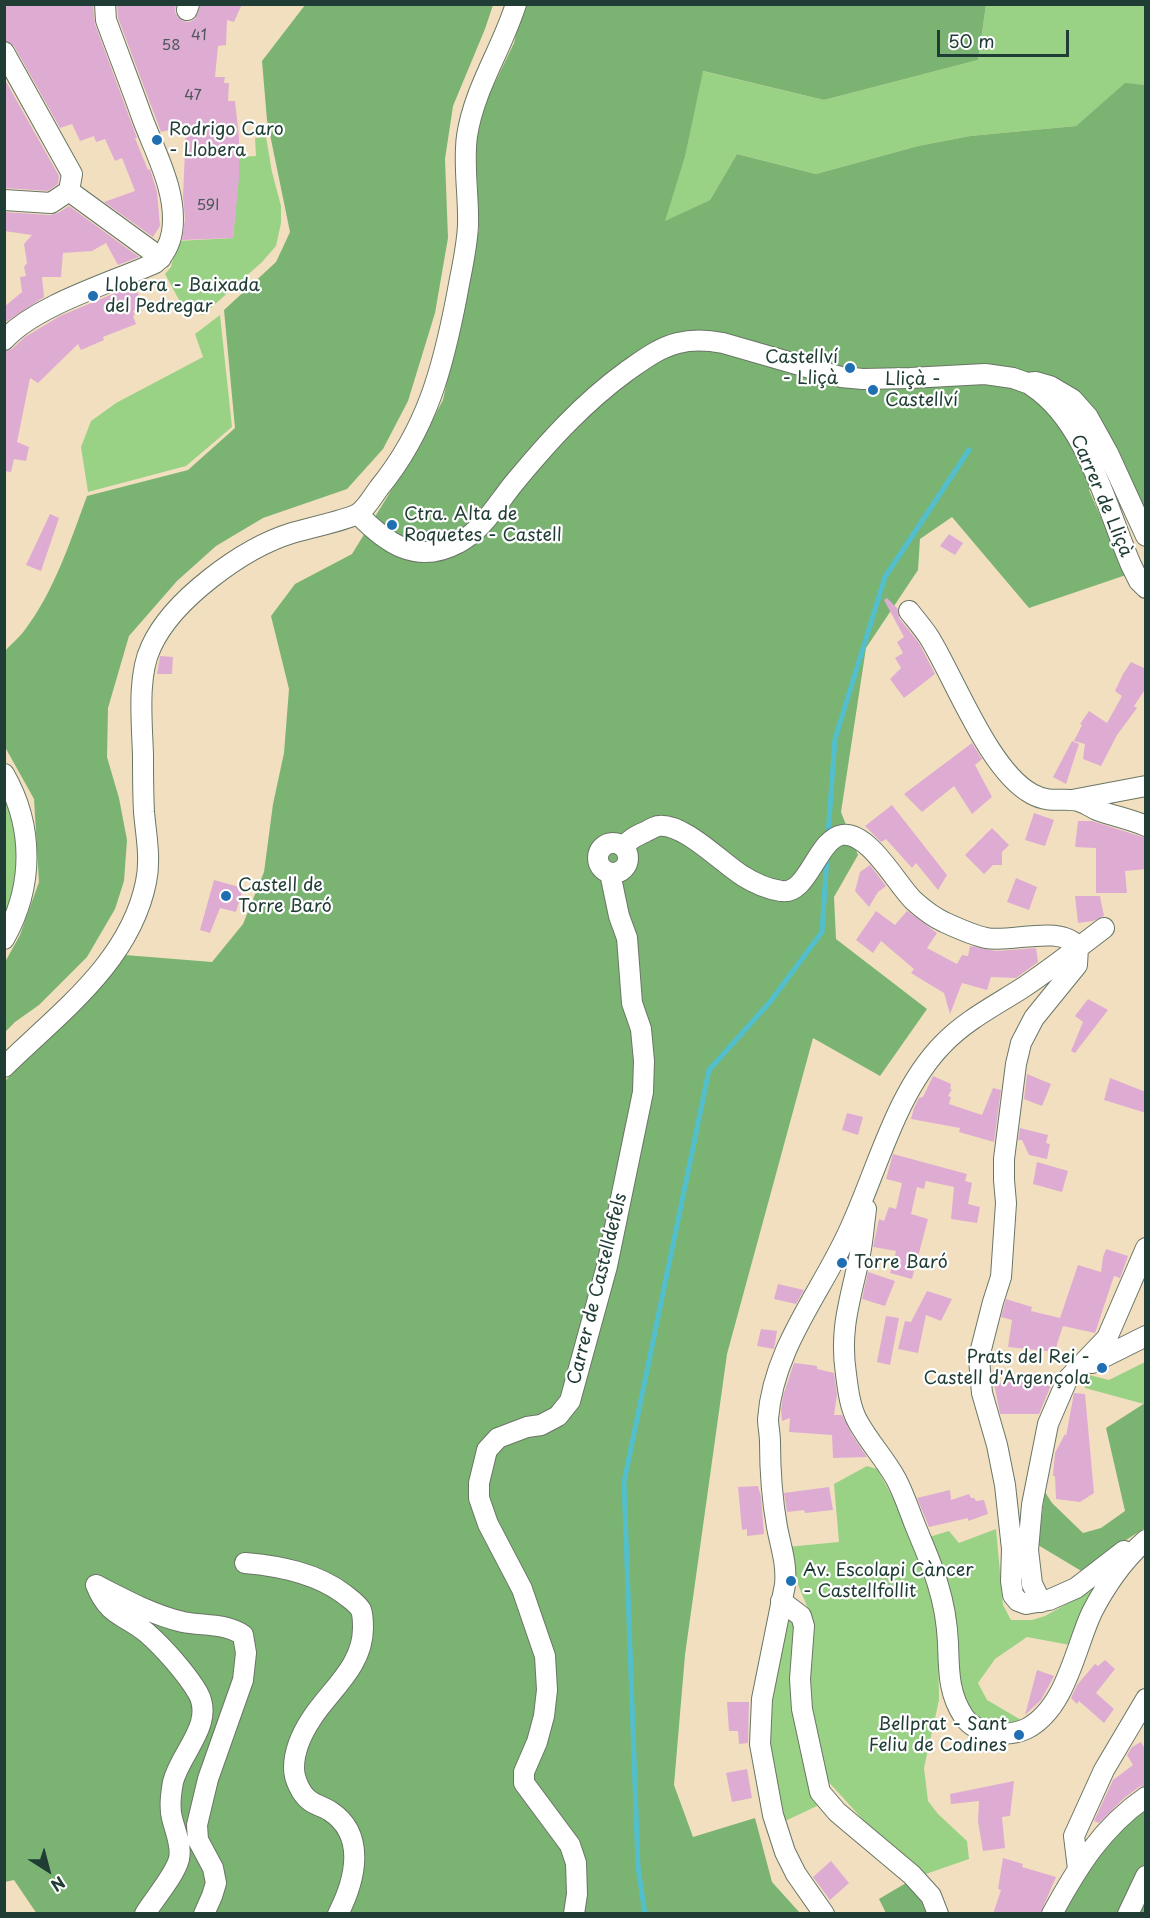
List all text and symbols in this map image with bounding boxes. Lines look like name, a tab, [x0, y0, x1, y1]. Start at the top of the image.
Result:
scale bar	[940, 18, 1072, 56]
house number: 41	[191, 27, 207, 45]
text: 50 m	[948, 27, 995, 54]
house number: 58	[161, 37, 181, 55]
house number: 47	[184, 87, 202, 105]
place label: Rodrigo Caro - Llobera	[169, 119, 284, 162]
marker: Rodrigo Caro - Llobera	[150, 133, 164, 147]
house number: 59I	[197, 197, 219, 215]
place label: Llobera - Baixada del Pedregar	[105, 275, 260, 318]
marker: Llobera - Baixada del Pedregar	[86, 289, 100, 303]
place label: Castellví - Lliçà	[765, 347, 838, 389]
marker: Castellví - Lliçà	[843, 361, 857, 375]
place label: Lliçà - Castellví	[885, 369, 958, 412]
marker: Lliçà - Castellví	[866, 383, 880, 397]
street label: Carrer de Lliçà	[1065, 432, 1137, 560]
place label: Ctra. Alta de Roquetes - Castell	[404, 504, 562, 546]
marker: Ctra. Alta de Roquetes - Castell	[385, 518, 399, 532]
place label: Castell de Torre Baró	[238, 875, 332, 918]
marker: Castell de Torre Baró	[219, 889, 233, 903]
street label: Carrer de Castelldefels	[564, 1191, 632, 1387]
place label: Torre Baró	[854, 1252, 948, 1274]
marker: Torre Baró	[835, 1256, 849, 1270]
place label: Prats del Rei - Castell d'Argençola	[924, 1347, 1090, 1390]
marker: Prats del Rei - Castell d'Argençola	[1095, 1361, 1109, 1375]
place label: Av. Escolapi Càncer - Castellfollit	[803, 1560, 974, 1602]
marker: Av. Escolapi Càncer - Castellfollit	[784, 1574, 798, 1588]
place label: Bellprat - Sant Feliu de Codines	[869, 1714, 1007, 1756]
marker: Bellprat - Sant Feliu de Codines	[1012, 1728, 1026, 1742]
north arrow	[18, 1840, 78, 1900]
text: N	[46, 1871, 71, 1898]

